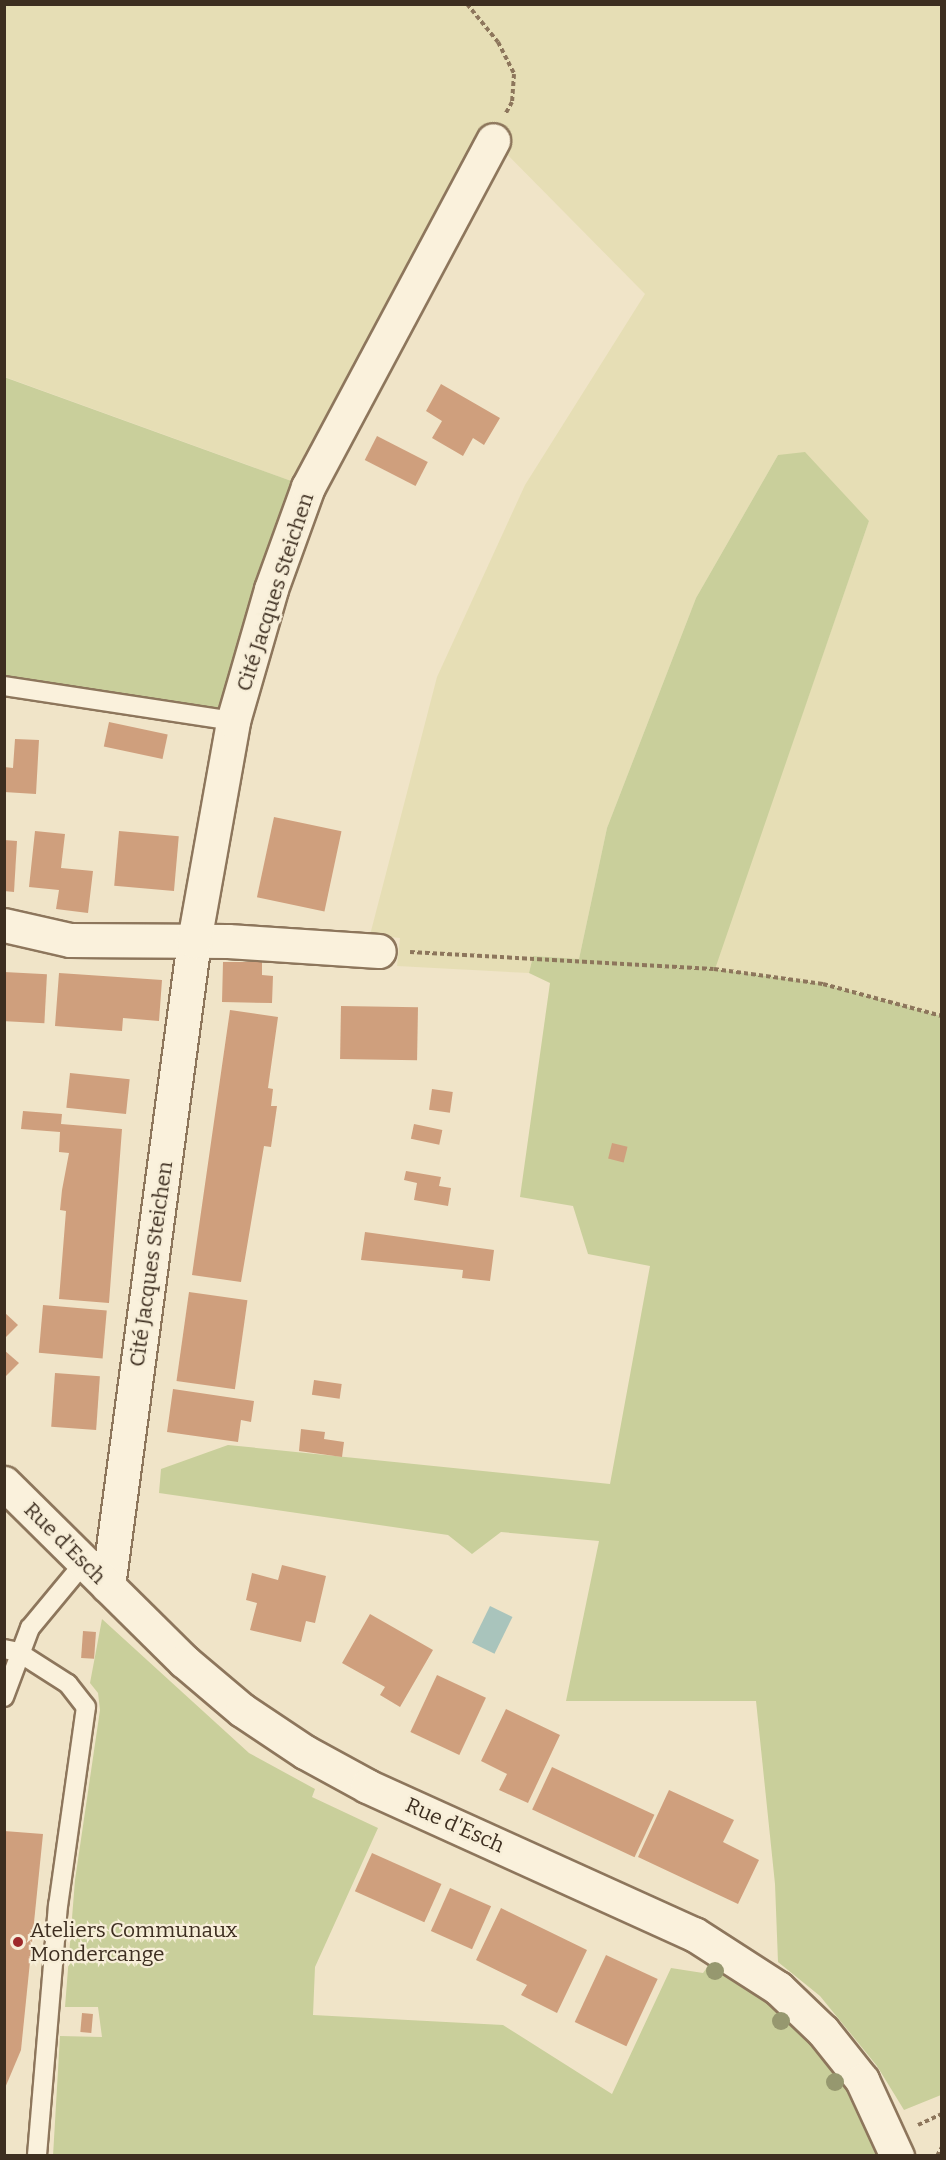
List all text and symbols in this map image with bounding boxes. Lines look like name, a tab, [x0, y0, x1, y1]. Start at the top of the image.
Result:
street label: Cité Jacques Steichen	[231, 490, 319, 694]
street label: Cité Jacques Steichen	[124, 1160, 178, 1368]
street label: Rue d'Esch	[19, 1497, 111, 1589]
street label: Rue d'Esch	[402, 1792, 508, 1858]
place label: Ateliers Communaux Mondercange	[30, 1917, 237, 1967]
marker: Ateliers Communaux Mondercange	[11, 1935, 25, 1949]

